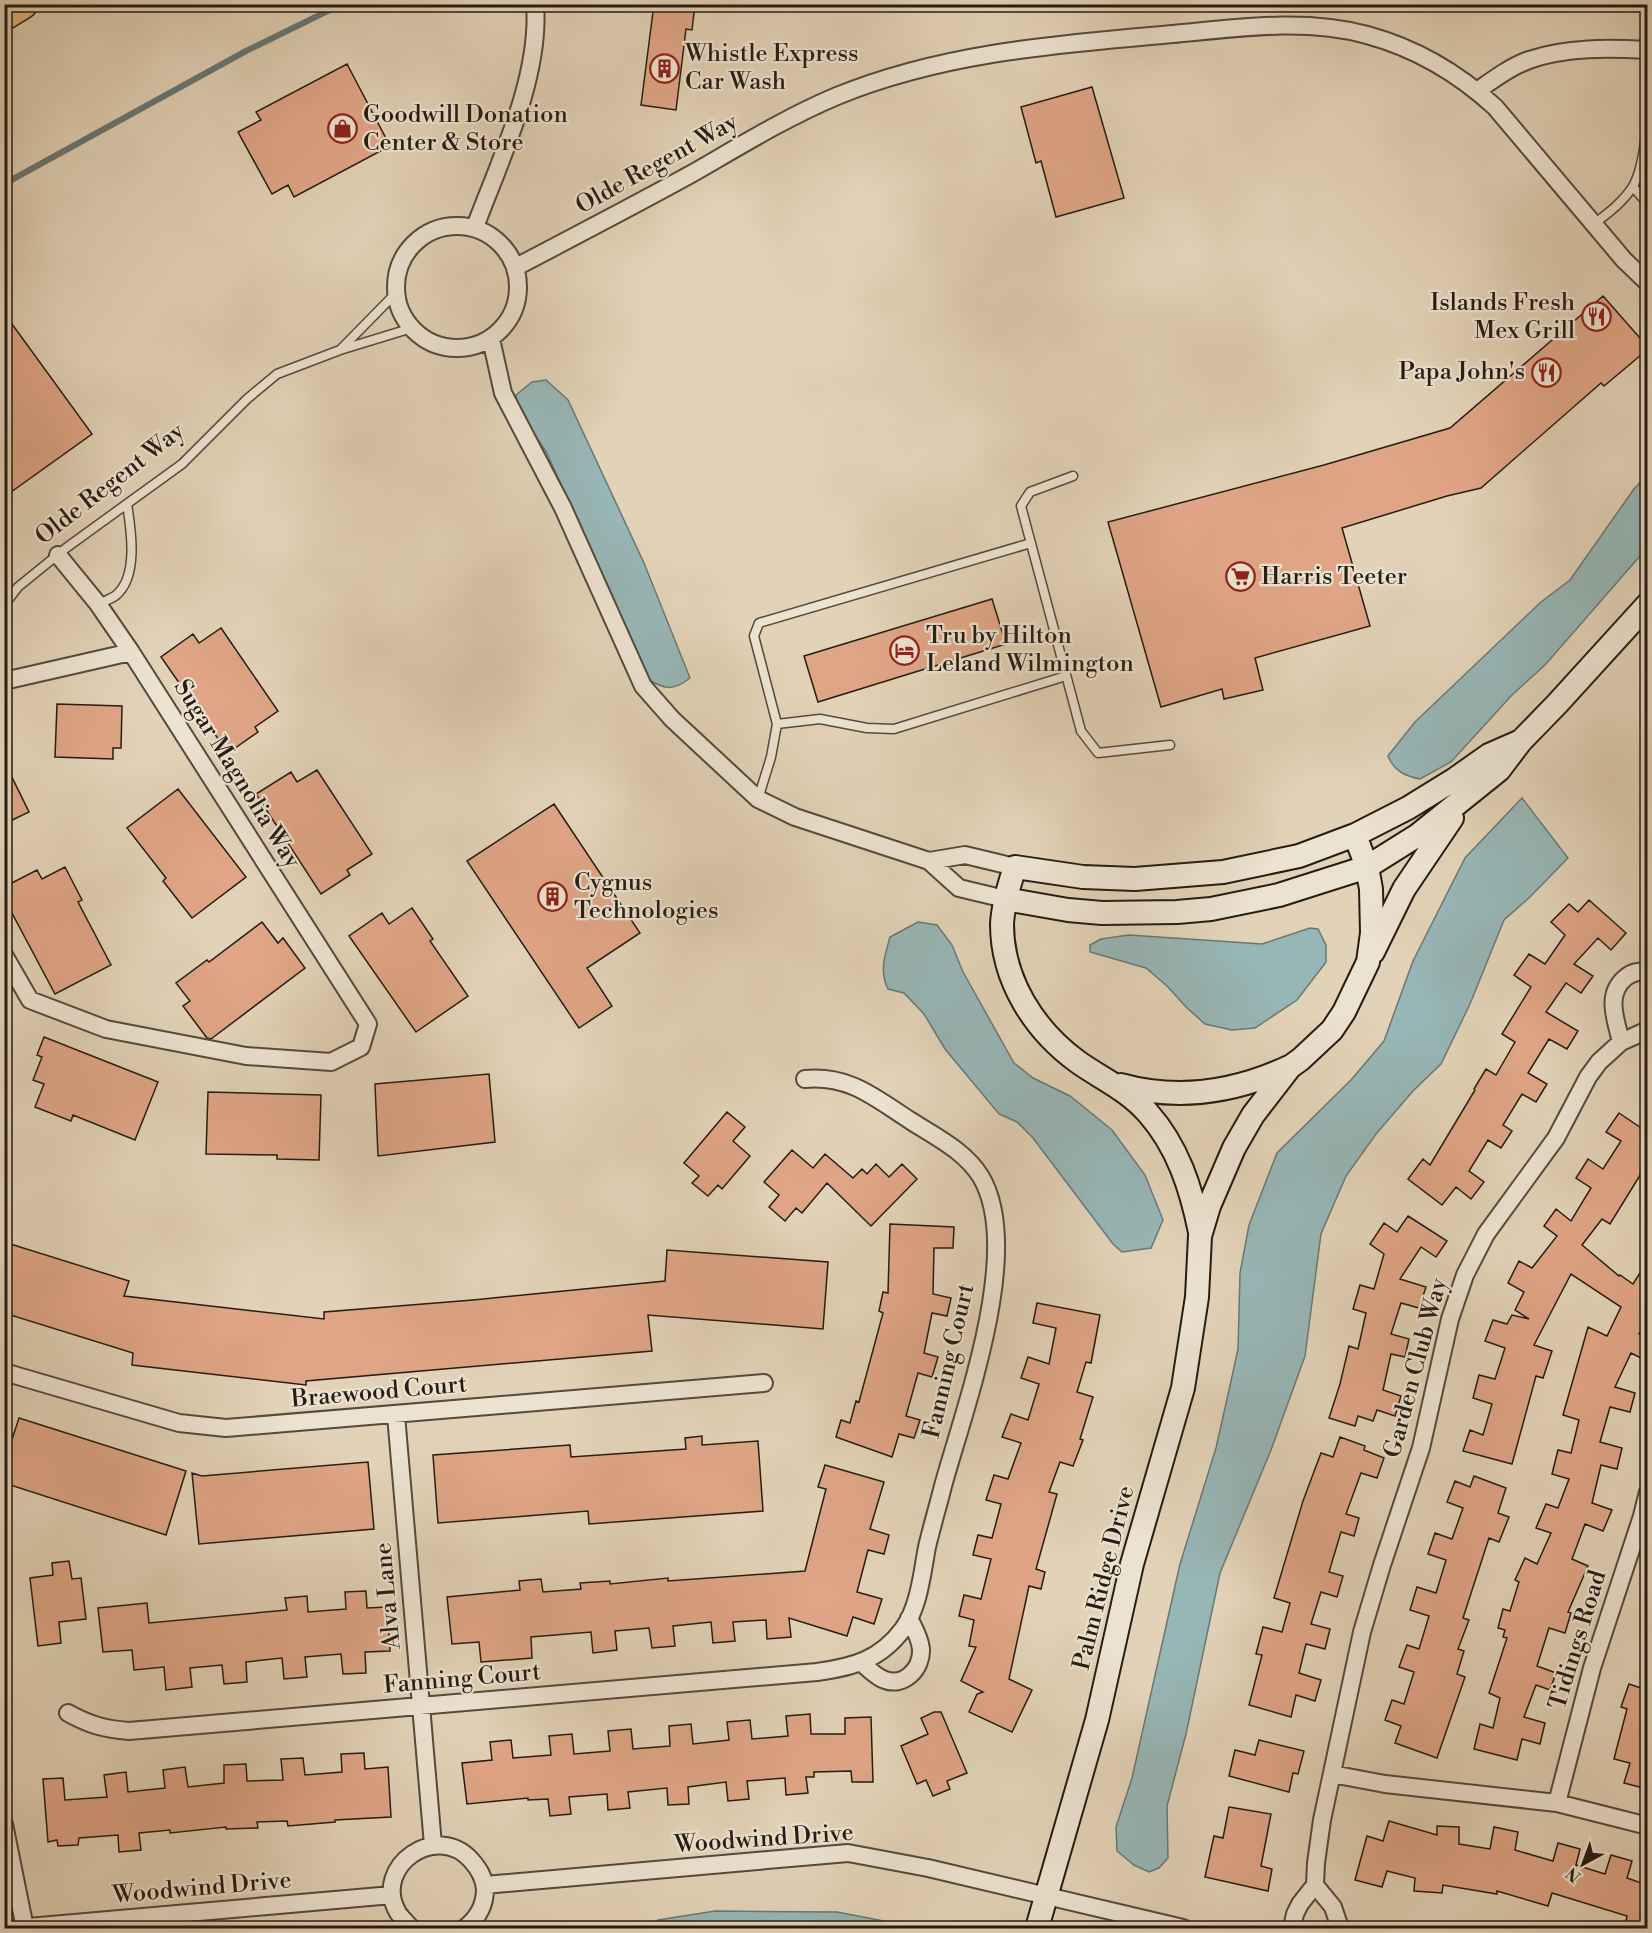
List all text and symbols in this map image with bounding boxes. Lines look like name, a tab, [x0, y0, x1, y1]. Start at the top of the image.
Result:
place label: Whistle Express Car Wash	[684, 39, 859, 97]
building icon: Whistle Express Car Wash	[648, 52, 680, 84]
place label: Goodwill Donation Center & Store	[363, 100, 568, 158]
street label: Olde Regent Way	[571, 107, 744, 221]
shop icon: Goodwill Donation Center & Store	[326, 113, 358, 145]
place label: Islands Fresh Mex Grill	[1430, 288, 1575, 346]
restaurant icon: Islands Fresh Mex Grill	[1580, 301, 1612, 333]
restaurant icon: Papa John's	[1530, 356, 1562, 388]
place label: Papa John's	[1398, 357, 1525, 387]
street label: Olde Regent Way	[29, 416, 191, 552]
supermarket icon: Harris Teeter	[1224, 561, 1256, 593]
place label: Harris Teeter	[1261, 562, 1407, 592]
place label: Tru by Hilton Leland Wilmington	[926, 621, 1134, 679]
hotel icon: Tru by Hilton Leland Wilmington	[889, 634, 921, 666]
street label: Sugar Magnolia Way	[167, 674, 307, 874]
place label: Cygnus Technologies	[574, 868, 718, 926]
building icon: Cygnus Technologies	[537, 881, 569, 913]
street label: Garden Club Way	[1378, 1275, 1454, 1461]
street label: Fanning Court	[917, 1280, 981, 1441]
street label: Braewood Court	[289, 1369, 469, 1415]
street label: Palm Ridge Drive	[1067, 1483, 1141, 1673]
street label: Alva Lane	[368, 1541, 408, 1652]
street label: Tidings Road	[1543, 1566, 1614, 1713]
street label: Fanning Court	[382, 1657, 542, 1701]
street label: Woodwind Drive	[672, 1818, 855, 1860]
north arrow	[1553, 1834, 1613, 1894]
text: N	[1562, 1863, 1585, 1886]
street label: Woodwind Drive	[110, 1865, 293, 1911]

